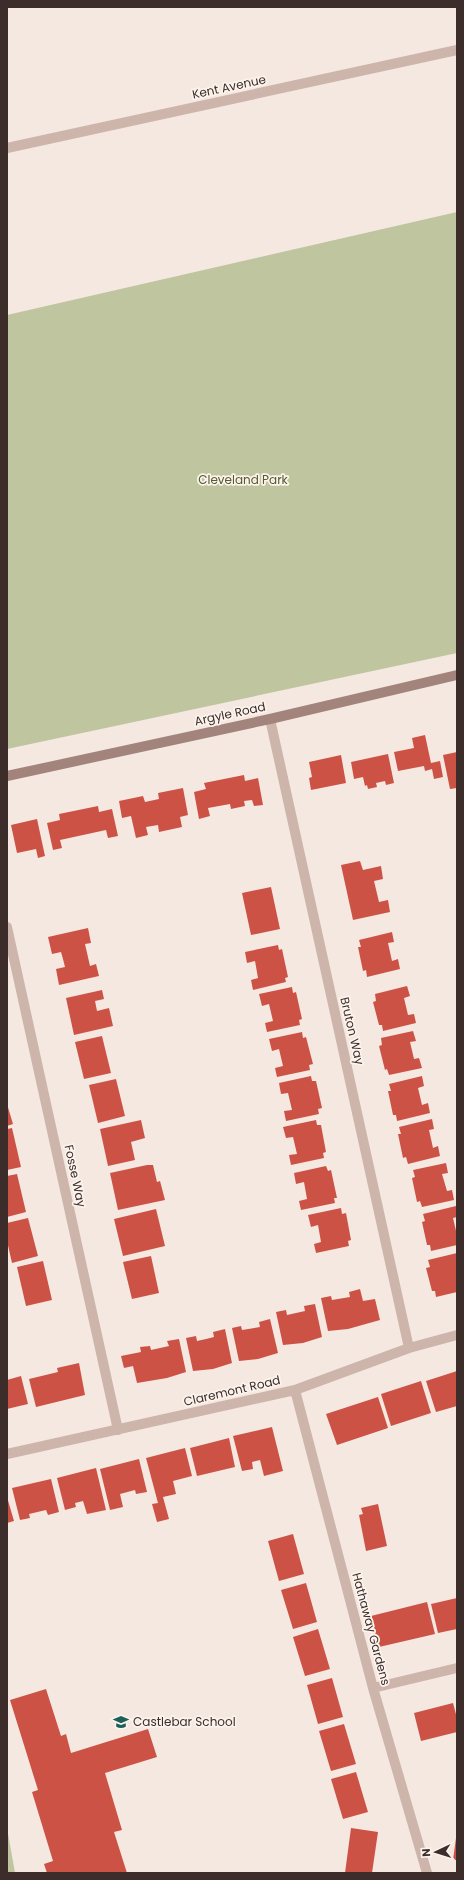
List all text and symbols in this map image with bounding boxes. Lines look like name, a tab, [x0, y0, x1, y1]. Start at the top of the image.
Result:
street label: Kent Avenue	[190, 70, 267, 103]
park label: Cleveland Park	[198, 471, 289, 488]
street label: Argyle Road	[193, 698, 267, 729]
street label: Bruton Way	[336, 995, 369, 1067]
street label: Fosse Way	[61, 1143, 90, 1209]
street label: Claremont Road	[182, 1371, 282, 1410]
street label: Hathaway Gardens	[348, 1571, 395, 1687]
school or university icon: Castlebar School	[112, 1713, 130, 1731]
place label: Castlebar School	[133, 1713, 236, 1730]
north arrow	[416, 1832, 456, 1872]
text: N	[418, 1848, 434, 1857]

